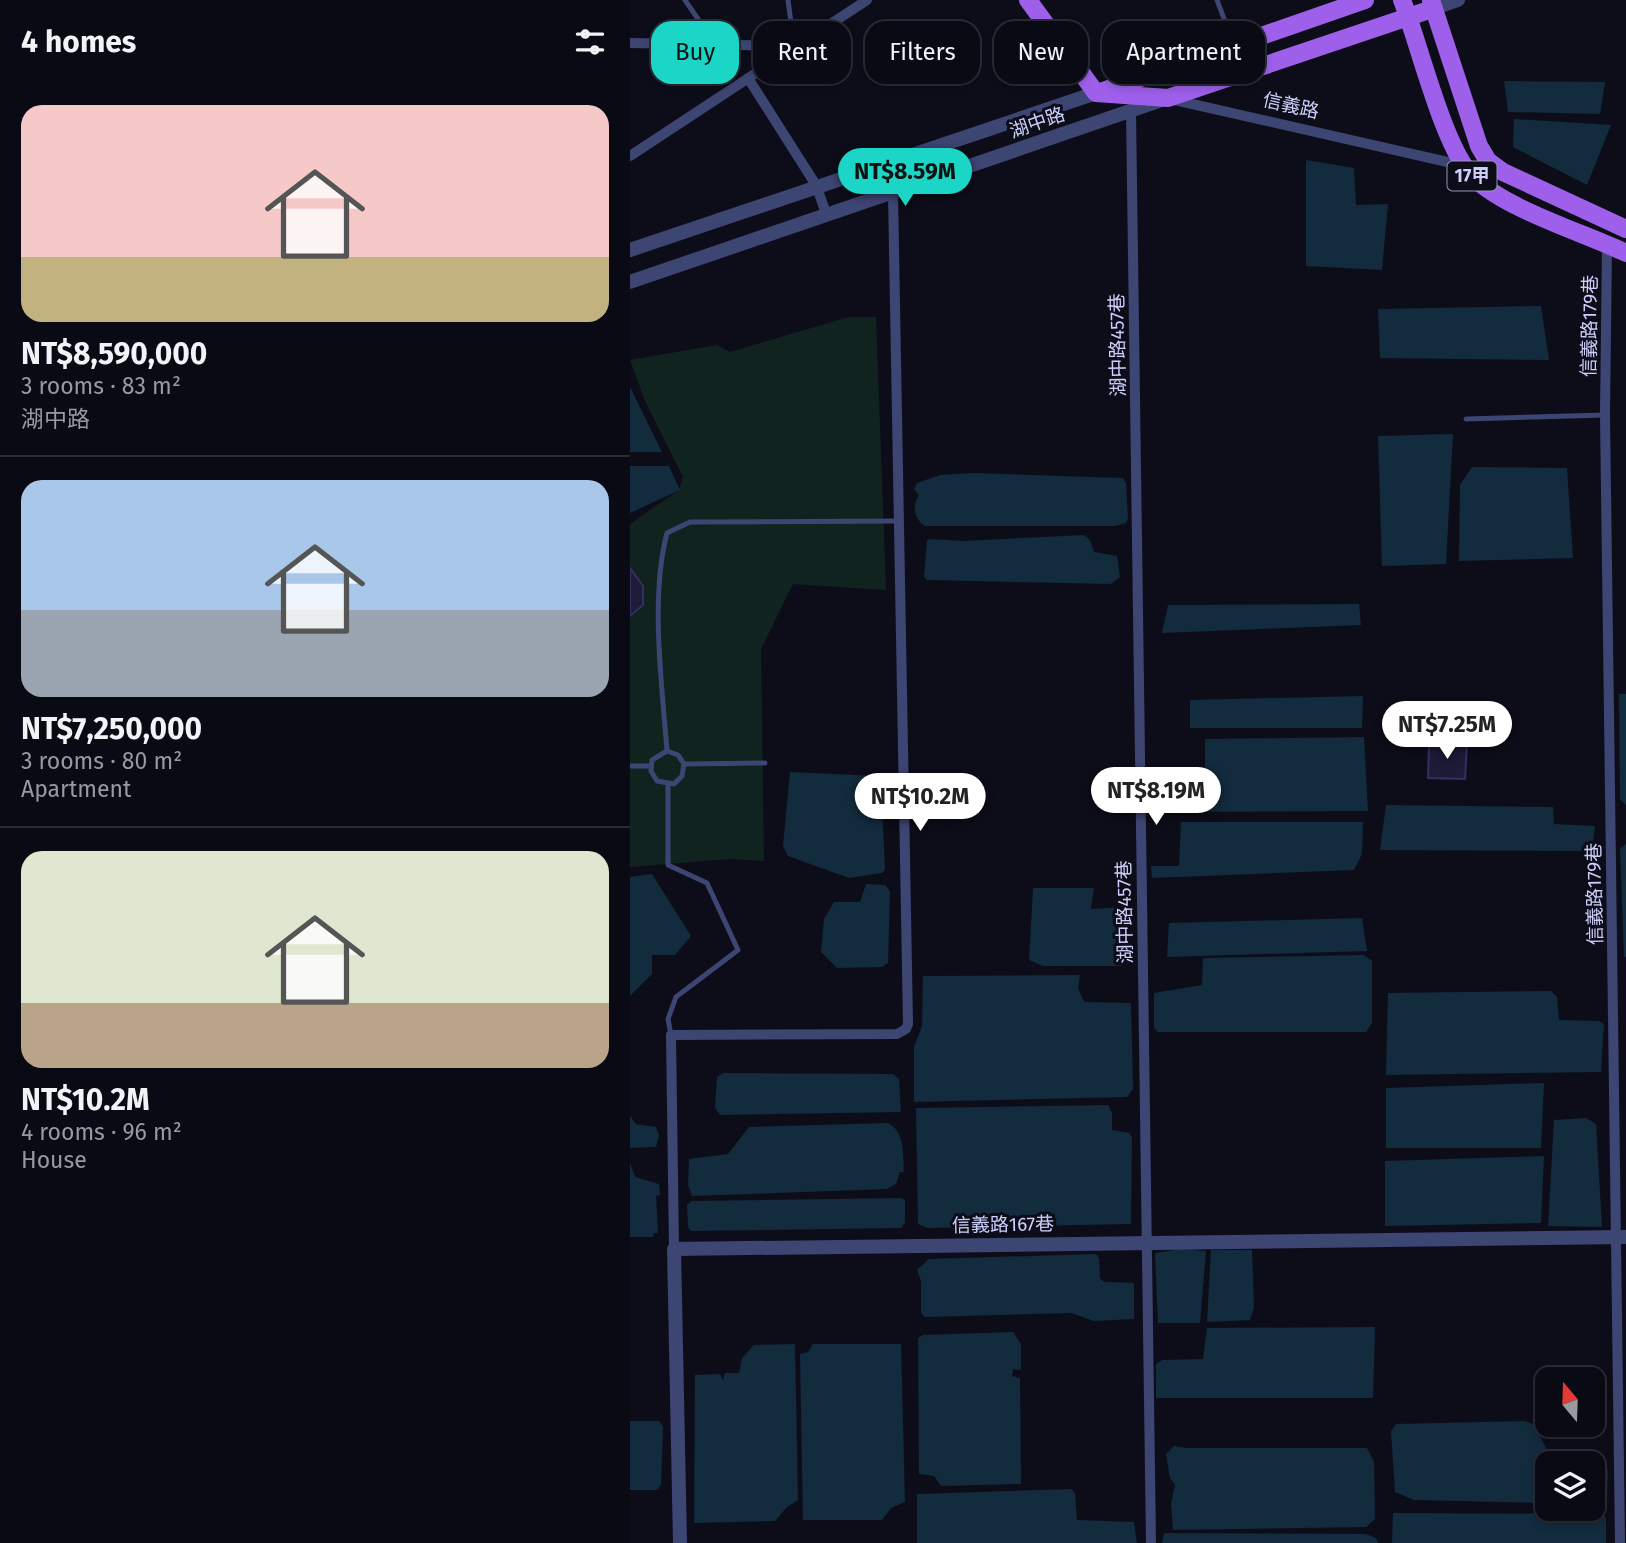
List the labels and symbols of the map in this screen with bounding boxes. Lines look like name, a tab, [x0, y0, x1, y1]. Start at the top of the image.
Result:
street label: 信義路	[1261, 88, 1321, 123]
street label: 湖中路	[1006, 102, 1068, 143]
pin: NT$8.59M	[833, 148, 977, 208]
road number: 17甲	[1448, 162, 1496, 190]
street label: 信義路179巷	[1577, 275, 1602, 377]
street label: 湖中路457巷	[1105, 293, 1130, 397]
pin: NT$7.25M	[1375, 702, 1519, 761]
pin: NT$8.19M	[1084, 768, 1228, 827]
pin: NT$10.2M	[848, 774, 992, 833]
street label: 信義路179巷	[1582, 843, 1607, 945]
street label: 湖中路457巷	[1112, 860, 1137, 964]
street label: 信義路167巷	[952, 1212, 1054, 1237]
north arrow	[1535, 1367, 1605, 1437]

